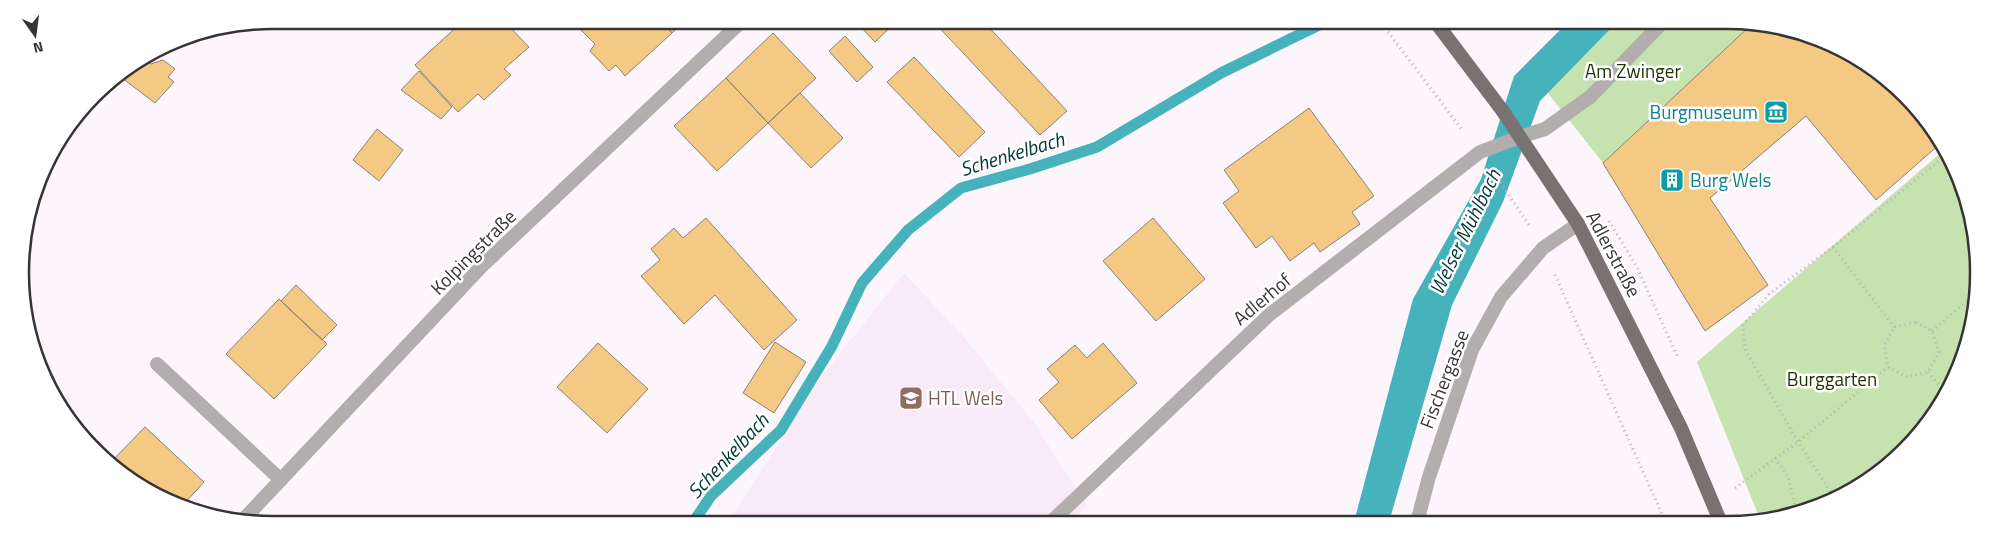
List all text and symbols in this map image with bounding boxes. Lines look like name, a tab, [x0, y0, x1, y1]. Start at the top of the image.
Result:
north arrow	[10, 10, 60, 60]
text: N	[31, 37, 46, 59]
park label: Am Zwinger	[1585, 56, 1681, 85]
place label: Burgmuseum	[1650, 97, 1758, 126]
museum icon: Burgmuseum	[1763, 99, 1789, 125]
water label: Schenkelbach	[956, 123, 1069, 184]
water label: Welser Mühlbach	[1421, 163, 1509, 300]
place label: Burg Wels	[1690, 165, 1772, 194]
building icon: Burg Wels	[1659, 167, 1685, 193]
street label: Kolpingstraße	[423, 202, 522, 301]
street label: Adlerstraße	[1580, 205, 1649, 302]
street label: Adlerhof	[1226, 265, 1298, 332]
street label: Fischergasse	[1411, 325, 1476, 433]
park label: Burggarten	[1787, 364, 1877, 393]
place label: HTL Wels	[928, 383, 1004, 412]
school or university icon: HTL Wels	[898, 385, 924, 411]
water label: Schenkelbach	[680, 405, 776, 506]

